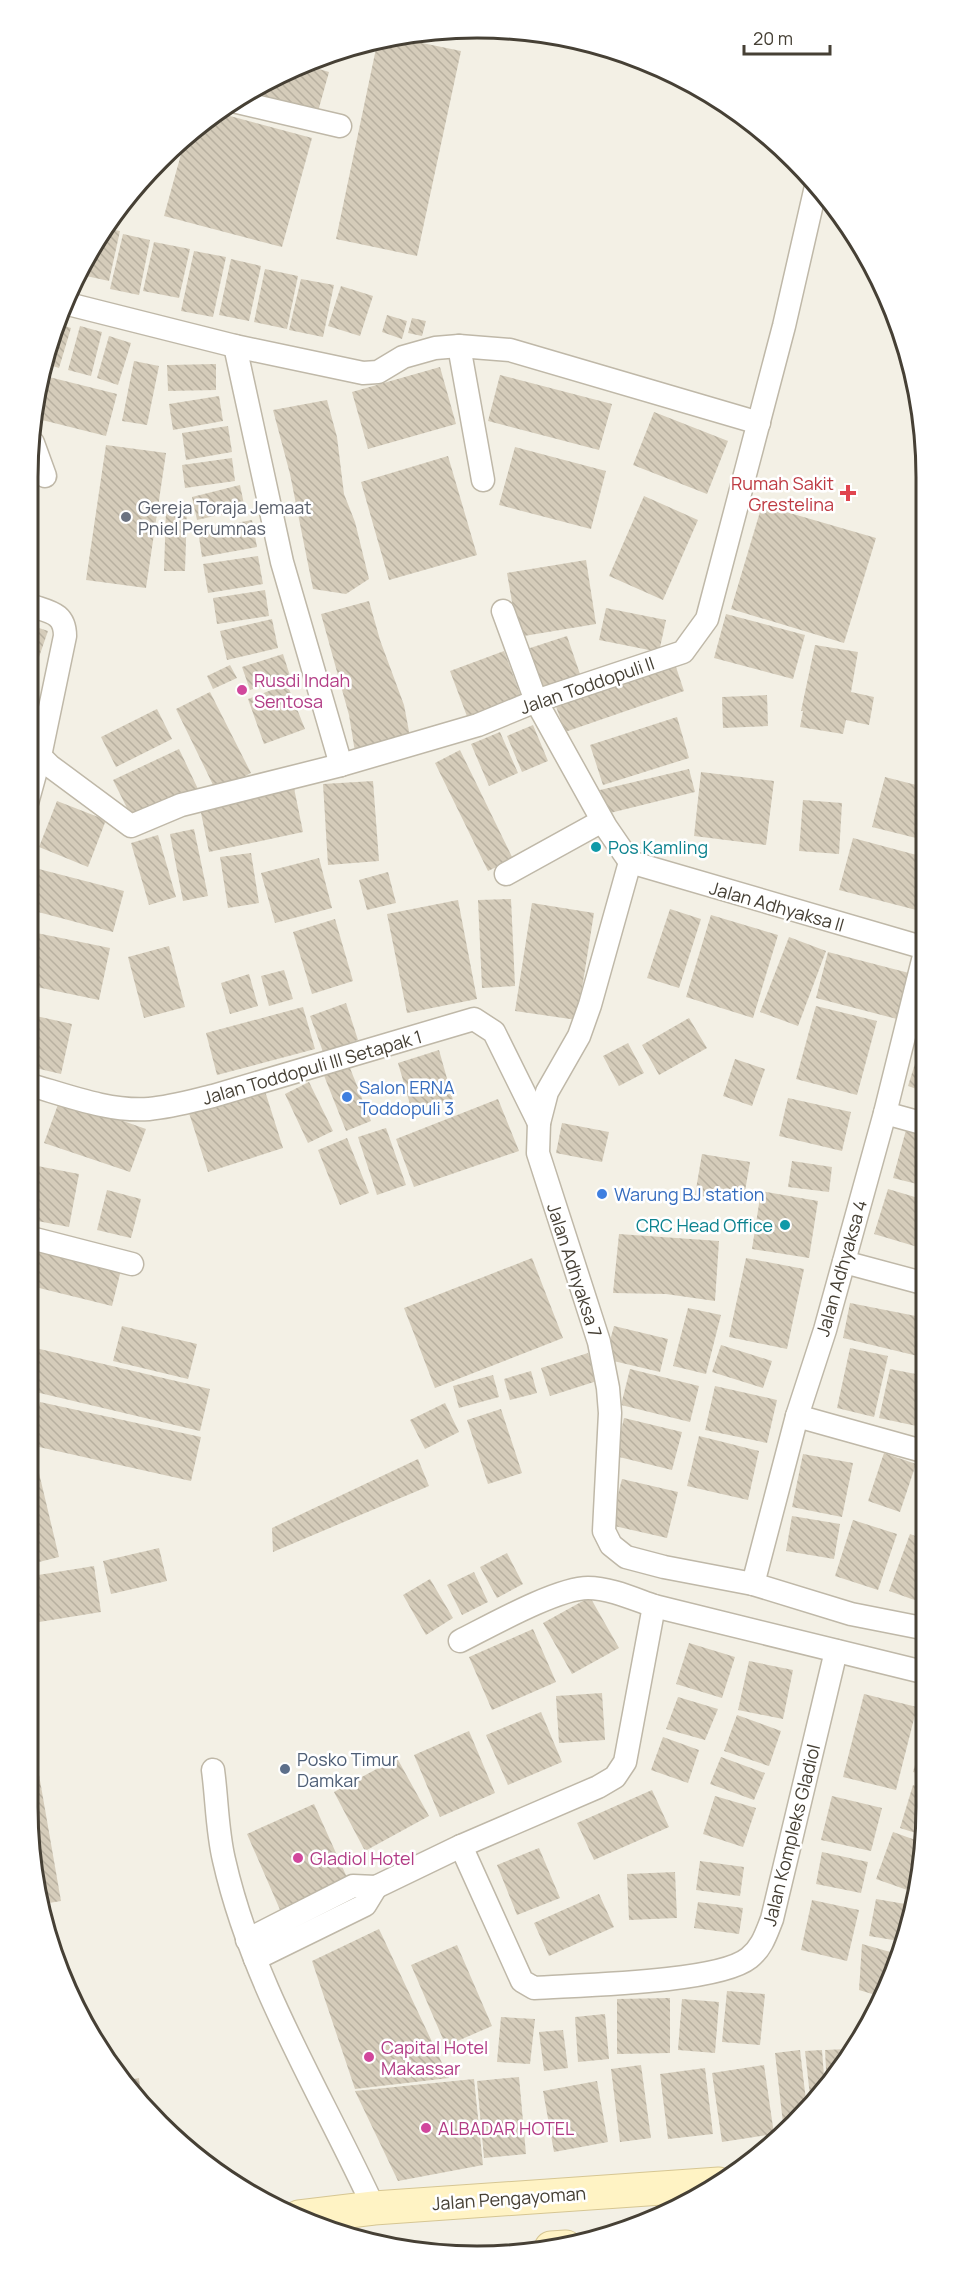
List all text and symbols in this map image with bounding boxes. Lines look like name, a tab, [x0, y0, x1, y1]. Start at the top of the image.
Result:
scale bar	[744, 18, 830, 56]
text: 20 m	[753, 26, 793, 50]
place label: Rumah Sakit Grestelina	[731, 471, 834, 516]
marker: Rumah Sakit Grestelina	[839, 484, 857, 502]
place label: Gereja Toraja Jemaat Pniel Perumnas	[138, 495, 311, 540]
marker: Gereja Toraja Jemaat Pniel Perumnas	[119, 510, 133, 524]
street label: Jalan Toddopuli II	[517, 651, 657, 719]
place label: Rusdi Indah Sentosa	[254, 668, 350, 713]
marker: Rusdi Indah Sentosa	[235, 683, 249, 697]
place label: Pos Kamling	[608, 835, 708, 859]
marker: Pos Kamling	[589, 840, 603, 854]
street label: Jalan Adhyaksa II	[707, 875, 847, 937]
street label: Jalan Toddopuli III Setapak 1	[199, 1024, 425, 1110]
place label: Salon ERNA Toddopuli 3	[359, 1075, 455, 1120]
marker: Salon ERNA Toddopuli 3	[340, 1090, 354, 1104]
place label: Warung BJ station	[614, 1182, 765, 1206]
marker: Warung BJ station	[595, 1187, 609, 1201]
street label: Jalan Adhyaksa 4	[810, 1197, 872, 1339]
street label: Jalan Adhyaksa 7	[542, 1200, 608, 1340]
place label: CRC Head Office	[636, 1213, 773, 1237]
marker: CRC Head Office	[778, 1218, 792, 1232]
street label: Jalan Kompleks Gladiol	[757, 1742, 825, 1928]
place label: Posko Timur Damkar	[297, 1747, 399, 1792]
marker: Posko Timur Damkar	[278, 1762, 292, 1776]
place label: Gladiol Hotel	[310, 1846, 415, 1870]
marker: Gladiol Hotel	[291, 1851, 305, 1865]
place label: Capital Hotel Makassar	[381, 2035, 488, 2080]
marker: Capital Hotel Makassar	[362, 2050, 376, 2064]
place label: ALBADAR HOTEL	[438, 2116, 574, 2140]
marker: ALBADAR HOTEL	[419, 2121, 433, 2135]
street label: Jalan Pengayoman	[431, 2181, 587, 2215]

